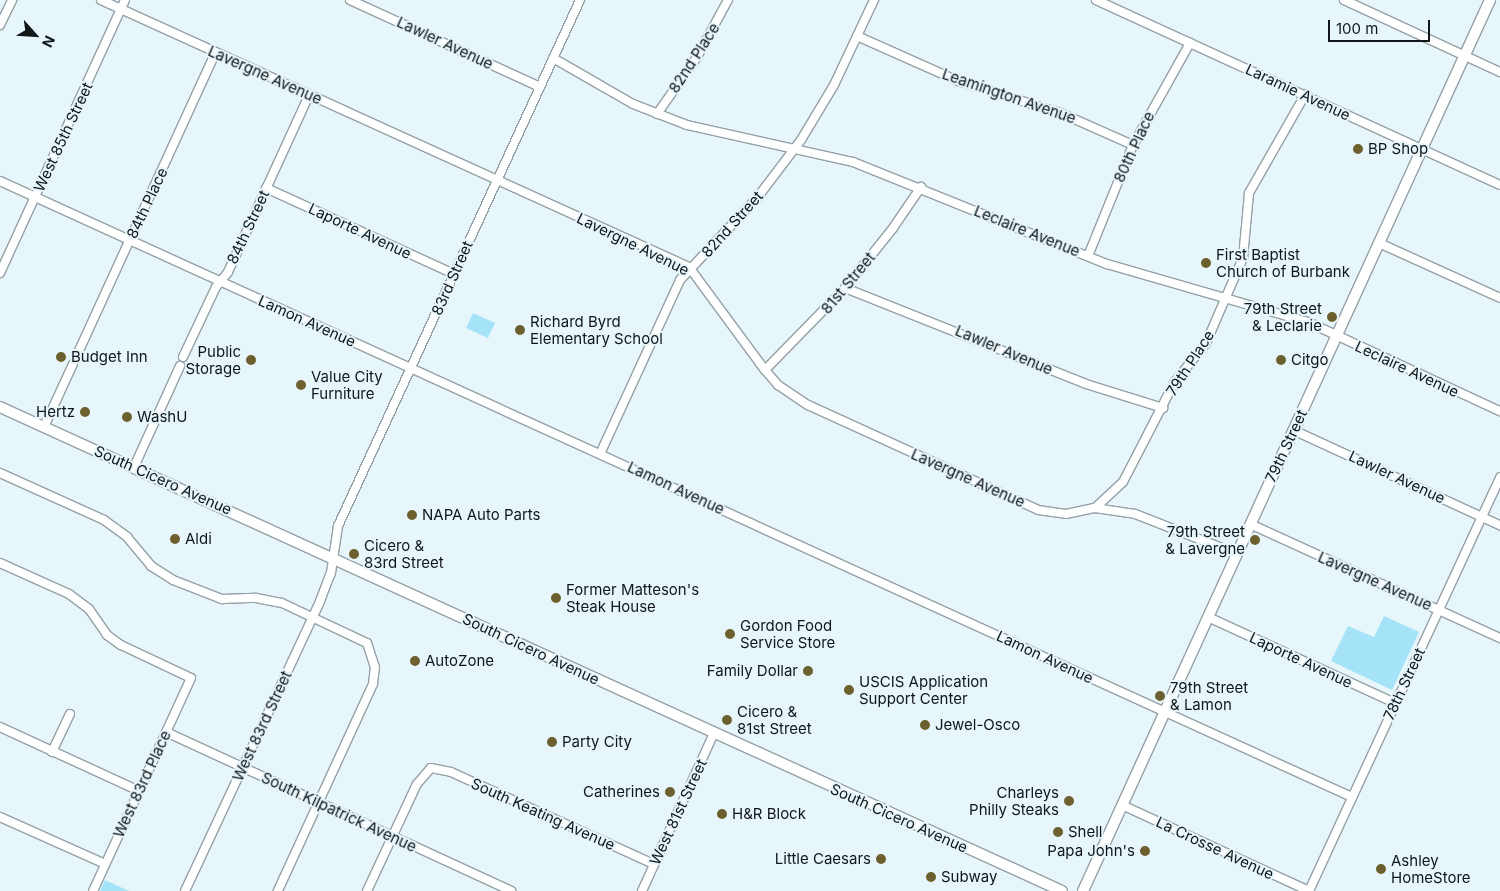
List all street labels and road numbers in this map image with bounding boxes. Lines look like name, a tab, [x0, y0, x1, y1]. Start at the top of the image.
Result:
street label: Lawler Avenue	[394, 13, 496, 73]
street label: 82nd Place	[665, 20, 723, 96]
street label: Lavergne Avenue	[205, 42, 325, 108]
street label: Laramie Avenue	[1243, 60, 1353, 124]
street label: Leamington Avenue	[940, 65, 1078, 127]
street label: West 85th Street	[30, 79, 96, 195]
street label: 80th Place	[1110, 109, 1158, 185]
street label: 84th Place	[123, 165, 171, 241]
street label: 84th Street	[223, 187, 273, 267]
street label: 82nd Street	[698, 187, 766, 261]
street label: Laporte Avenue	[306, 199, 414, 263]
street label: Leclaire Avenue	[971, 202, 1083, 260]
street label: Lavergne Avenue	[574, 209, 692, 279]
street label: 83rd Street	[428, 238, 476, 318]
street label: 81st Street	[817, 249, 879, 317]
street label: Lamon Avenue	[255, 291, 359, 351]
street label: Lawler Avenue	[953, 321, 1055, 379]
street label: 79th Place	[1162, 327, 1218, 399]
street label: Leclaire Avenue	[1352, 337, 1462, 401]
street label: 79th Street	[1261, 407, 1311, 485]
street label: South Cicero Avenue	[91, 442, 235, 518]
street label: Lavergne Avenue	[908, 445, 1028, 511]
street label: Lawler Avenue	[1346, 447, 1448, 507]
street label: Lamon Avenue	[625, 458, 727, 518]
street label: Lavergne Avenue	[1315, 548, 1435, 614]
street label: South Cicero Avenue	[460, 609, 602, 689]
street label: Lamon Avenue	[994, 627, 1096, 687]
street label: Laporte Avenue	[1247, 628, 1355, 692]
street label: 78th Street	[1379, 645, 1429, 723]
street label: West 83rd Street	[229, 668, 295, 784]
street label: West 83rd Place	[109, 728, 175, 840]
street label: West 81st Street	[646, 756, 710, 868]
street label: South Kilpatrick Avenue	[259, 768, 419, 856]
street label: South Keating Avenue	[468, 774, 618, 854]
street label: South Cicero Avenue	[827, 780, 971, 856]
street label: La Crosse Avenue	[1153, 813, 1277, 883]

